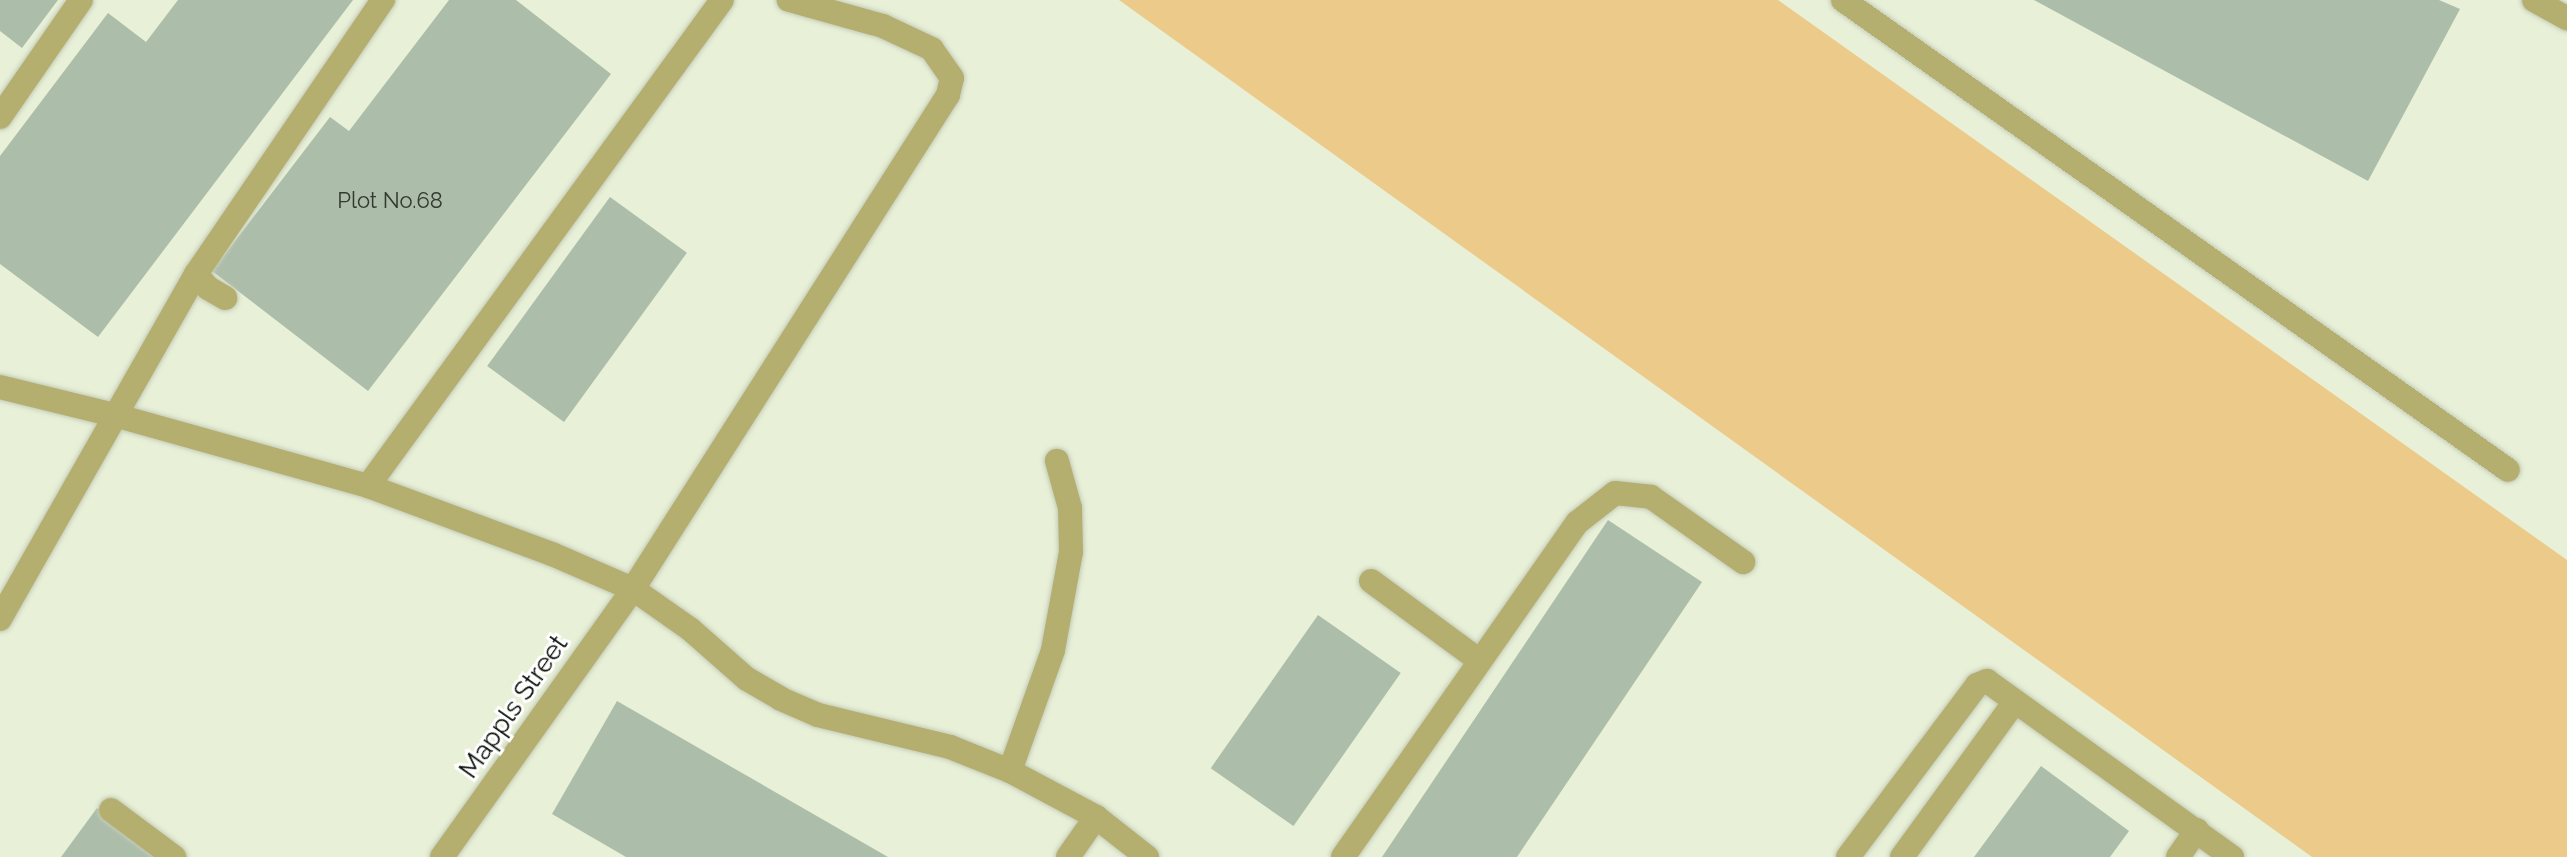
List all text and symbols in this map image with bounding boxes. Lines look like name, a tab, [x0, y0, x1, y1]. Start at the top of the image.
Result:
house number: Plot No.68	[337, 188, 443, 214]
street label: Mappls Street	[453, 630, 575, 784]

